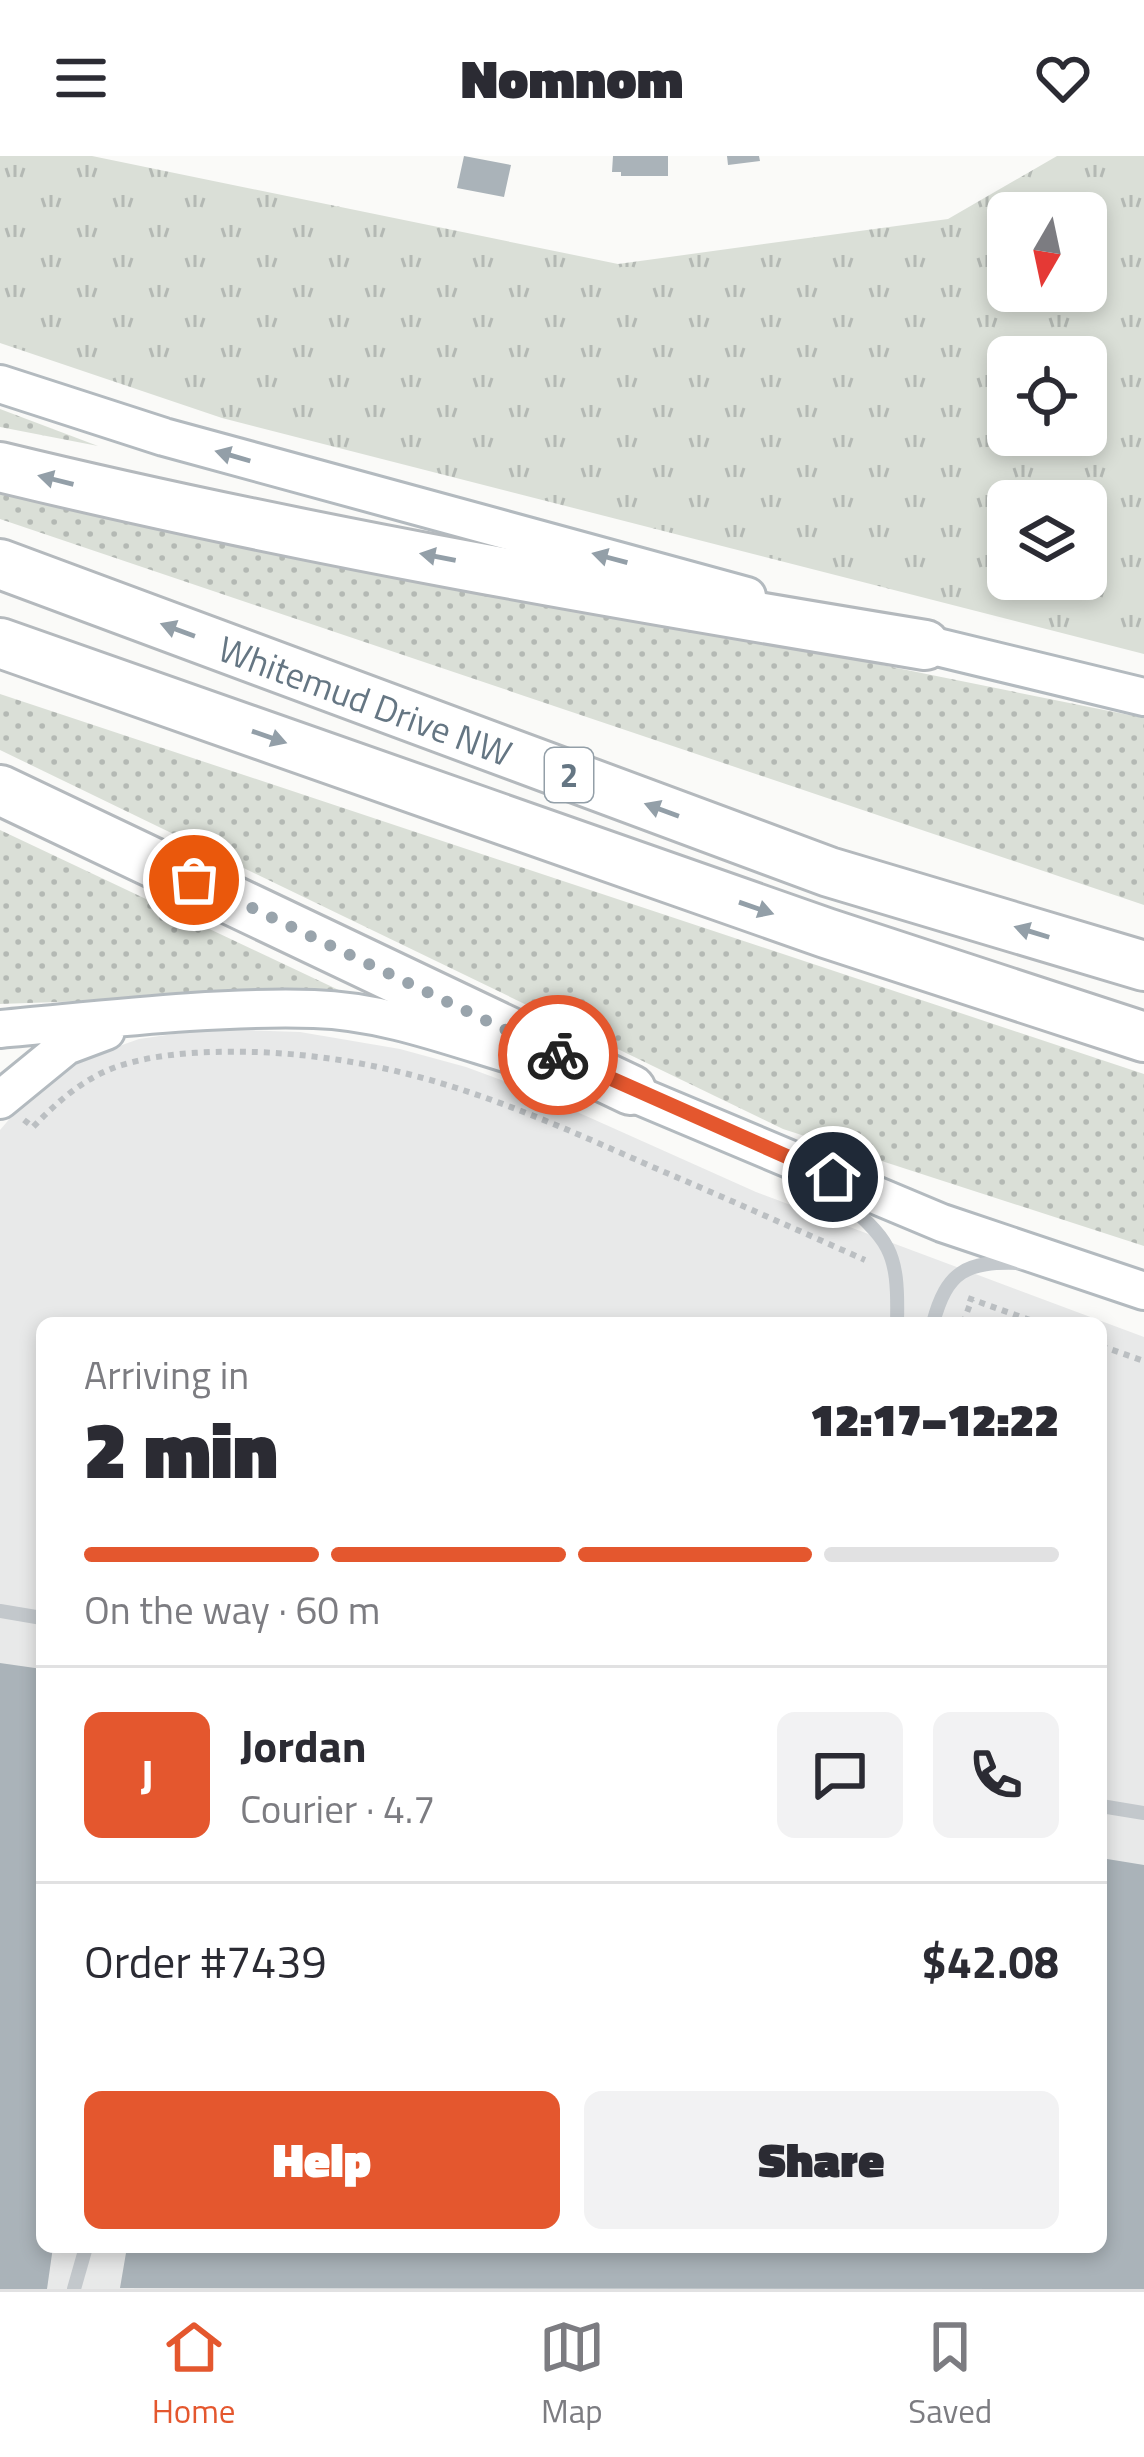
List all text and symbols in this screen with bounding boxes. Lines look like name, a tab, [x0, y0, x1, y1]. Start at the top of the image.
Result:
text: Nomnom	[461, 37, 683, 119]
icon: menu	[48, 45, 114, 111]
icon: heart	[1030, 45, 1096, 111]
north arrow	[987, 192, 1107, 312]
map controls	[987, 192, 1107, 600]
button: locate	[987, 336, 1107, 456]
one-way arrow	[215, 446, 252, 465]
one-way arrow	[37, 470, 74, 489]
button: layers	[987, 480, 1107, 600]
one-way arrow	[419, 547, 456, 566]
one-way arrow	[591, 548, 628, 567]
one-way arrow	[160, 620, 196, 638]
street label: Whitemud Drive NW	[211, 620, 520, 779]
one-way arrow	[251, 729, 288, 748]
road number: 2	[545, 748, 593, 802]
one-way arrow	[644, 799, 680, 818]
pin	[143, 829, 245, 931]
icon: bag	[161, 847, 227, 913]
one-way arrow	[738, 900, 774, 918]
one-way arrow	[1013, 922, 1050, 940]
courier	[498, 995, 618, 1115]
icon: bike	[525, 1022, 591, 1088]
pin	[782, 1126, 884, 1228]
icon: home	[800, 1144, 866, 1210]
text: Arriving in	[84, 1345, 249, 1404]
text: 12:17–12:22	[810, 1385, 1059, 1453]
text: 2 min	[84, 1390, 278, 1508]
text: On the way · 60 m	[84, 1580, 380, 1639]
text: Jordan	[240, 1711, 367, 1779]
button: chat	[777, 1712, 903, 1838]
button: phone	[933, 1712, 1059, 1838]
text: J	[140, 1741, 154, 1809]
text: Courier · 4.7	[240, 1779, 435, 1838]
text: Order #7439	[84, 1927, 327, 1995]
text: $42.08	[921, 1927, 1059, 1995]
button: Help	[84, 2091, 560, 2229]
button: Share	[584, 2091, 1059, 2229]
tab: Home	[152, 2314, 236, 2436]
tab: Map	[539, 2314, 605, 2436]
tab: Saved	[908, 2314, 992, 2436]

